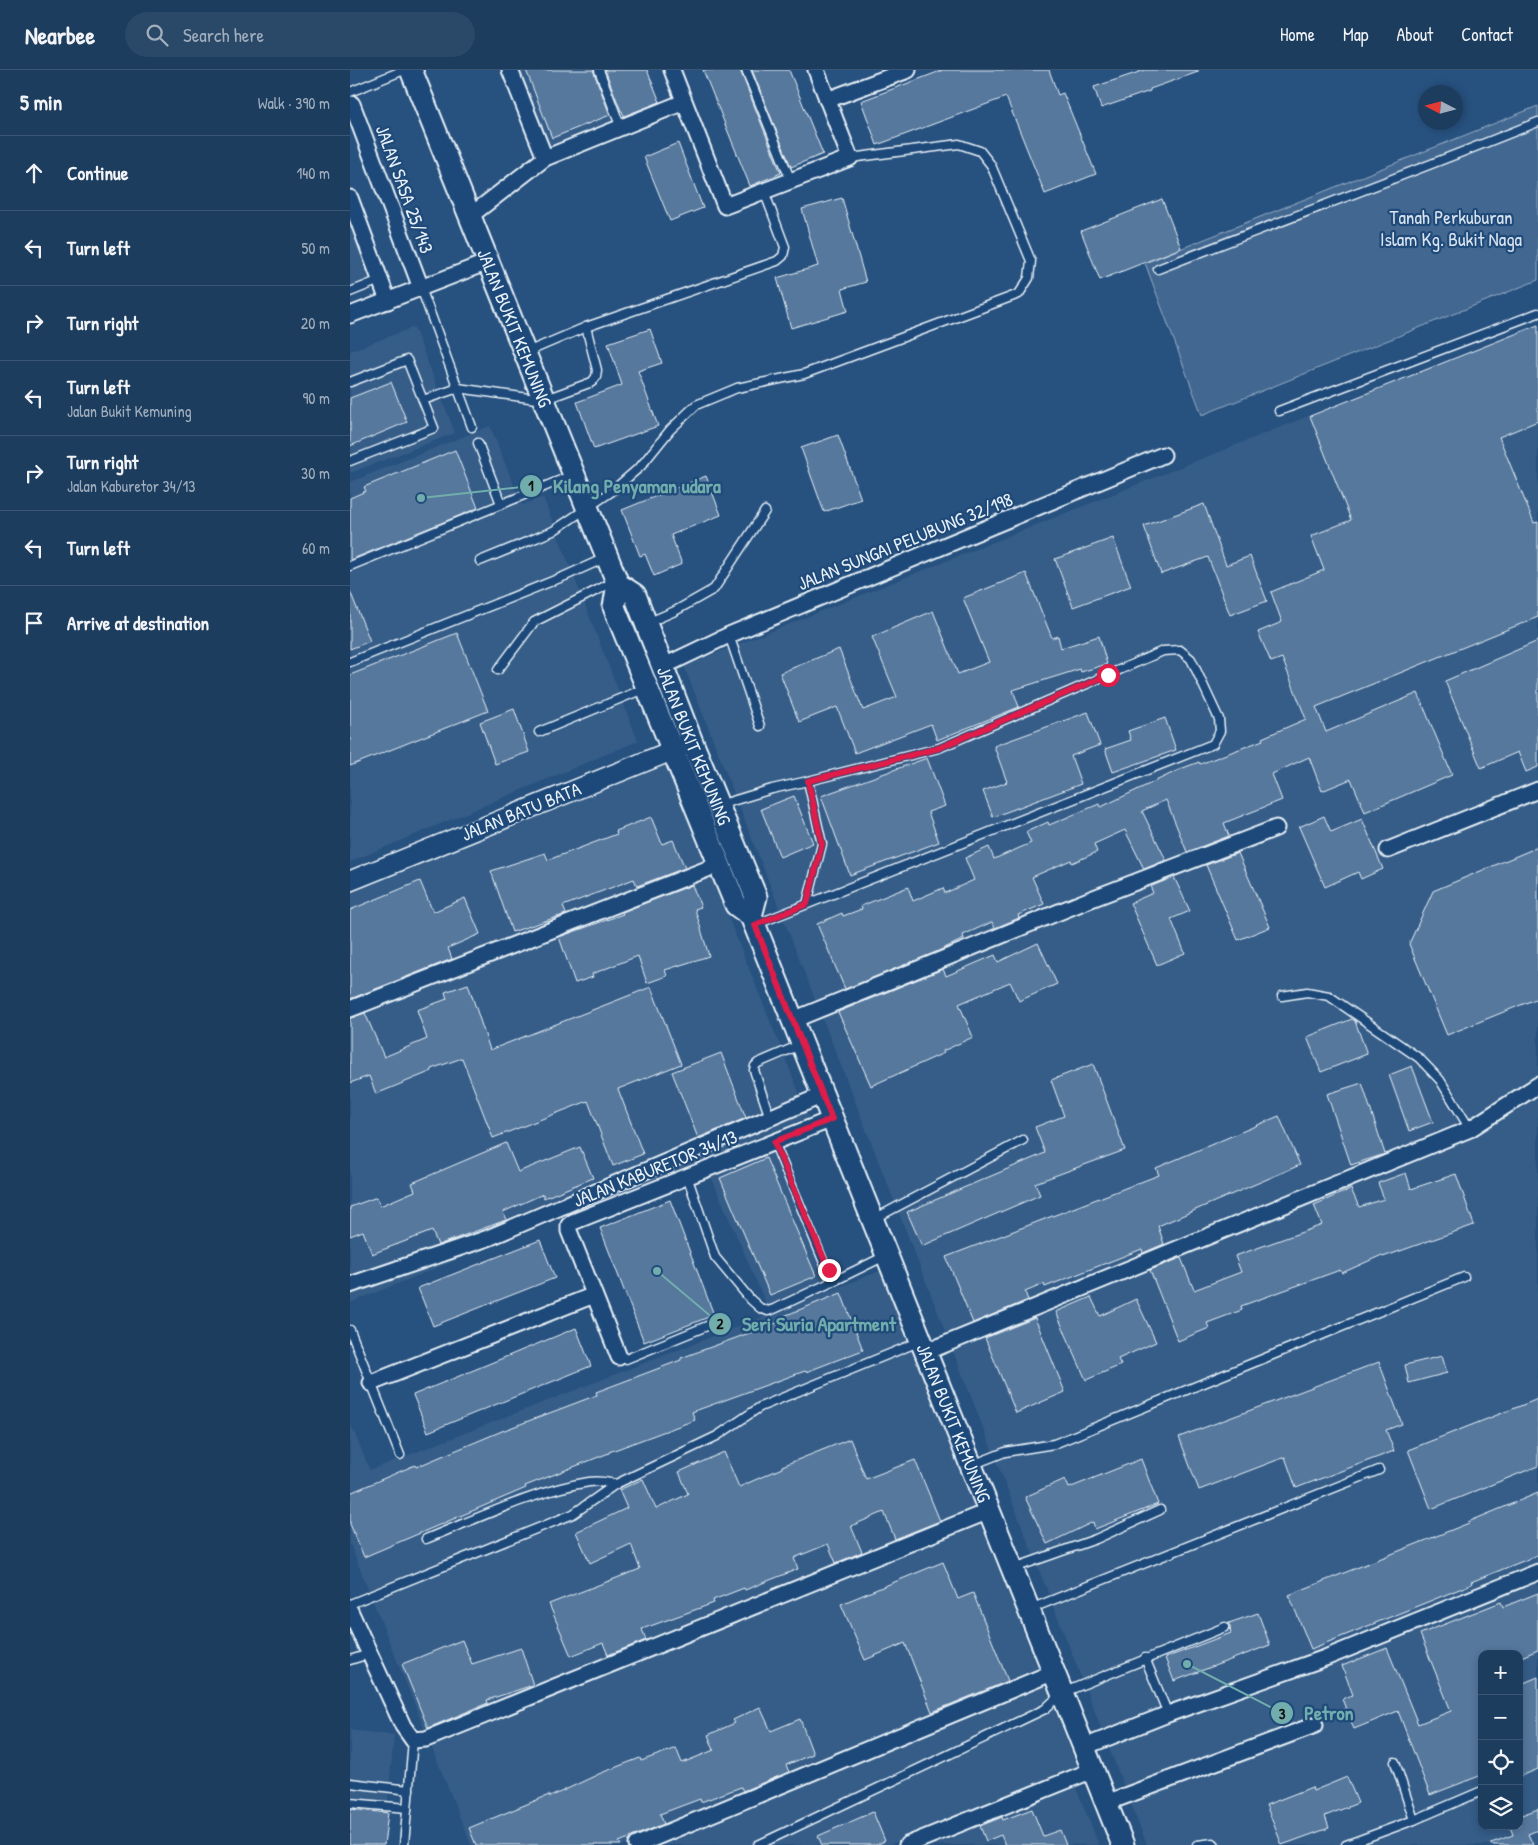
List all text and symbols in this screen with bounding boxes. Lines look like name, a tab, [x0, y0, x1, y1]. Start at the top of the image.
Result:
search box	[125, 12, 475, 57]
text: Nearbee	[25, 19, 95, 51]
icon: search	[143, 21, 171, 49]
text: Search here	[183, 22, 264, 48]
text: Home	[1280, 22, 1315, 47]
text: Map	[1343, 22, 1368, 47]
text: About	[1396, 22, 1433, 47]
text: Contact	[1461, 22, 1513, 47]
north arrow	[1418, 85, 1463, 130]
text: 5 min	[20, 88, 62, 117]
text: Walk · 390 m	[258, 92, 330, 114]
street label: JALAN SASA 25/143	[370, 121, 440, 257]
icon: ahead	[20, 159, 48, 187]
text: Continue	[67, 160, 128, 186]
text: 140 m	[296, 162, 330, 184]
park label: Tanah Perkuburan Islam Kg. Bukit Naga	[1380, 204, 1523, 252]
icon: left	[20, 234, 48, 262]
text: Turn left	[67, 235, 130, 261]
text: 50 m	[302, 237, 330, 259]
street label: JALAN BUKIT KEMUNING	[471, 245, 558, 411]
icon: right	[20, 309, 48, 337]
text: Turn right	[67, 310, 138, 336]
text: 20 m	[301, 312, 330, 334]
text: Turn left	[67, 374, 130, 400]
icon: left	[20, 384, 48, 412]
text: 90 m	[302, 387, 330, 409]
text: Jalan Bukit Kemuning	[67, 400, 192, 422]
text: Turn right	[67, 449, 138, 475]
icon: right	[20, 459, 48, 487]
text: 30 m	[301, 462, 330, 484]
callout: Kilang Penyaman udara	[519, 469, 731, 504]
text: Kilang Penyaman udara	[553, 472, 721, 500]
text: Jalan Kaburetor 34/13	[67, 475, 196, 497]
text: 1	[528, 475, 534, 496]
street label: JALAN SUNGAI PELUBUNG 32/198	[794, 486, 1016, 596]
icon: left	[20, 534, 48, 562]
text: Turn left	[67, 535, 130, 561]
text: 60 m	[302, 537, 330, 559]
icon: arrive	[20, 609, 48, 637]
text: Arrive at destination	[67, 610, 209, 636]
street label: JALAN BUKIT KEMUNING	[651, 662, 738, 829]
route start	[1097, 664, 1120, 687]
street label: JALAN BATU BATA	[457, 775, 585, 847]
street label: JALAN KABURETOR 34/13	[569, 1123, 741, 1213]
route end	[818, 1259, 841, 1282]
callout: Seri Suria Apartment	[707, 1306, 906, 1341]
text: Seri Suria Apartment	[742, 1310, 897, 1338]
text: 2	[716, 1313, 724, 1334]
street label: JALAN BUKIT KEMUNING	[910, 1340, 997, 1506]
map controls	[1478, 1650, 1523, 1830]
button: +	[1478, 1650, 1523, 1695]
button: −	[1478, 1695, 1523, 1740]
callout: Petron	[1270, 1696, 1364, 1731]
text: Petron	[1304, 1699, 1354, 1726]
text: 3	[1279, 1703, 1286, 1724]
button: locate	[1478, 1740, 1523, 1785]
button: layers	[1478, 1785, 1523, 1830]

